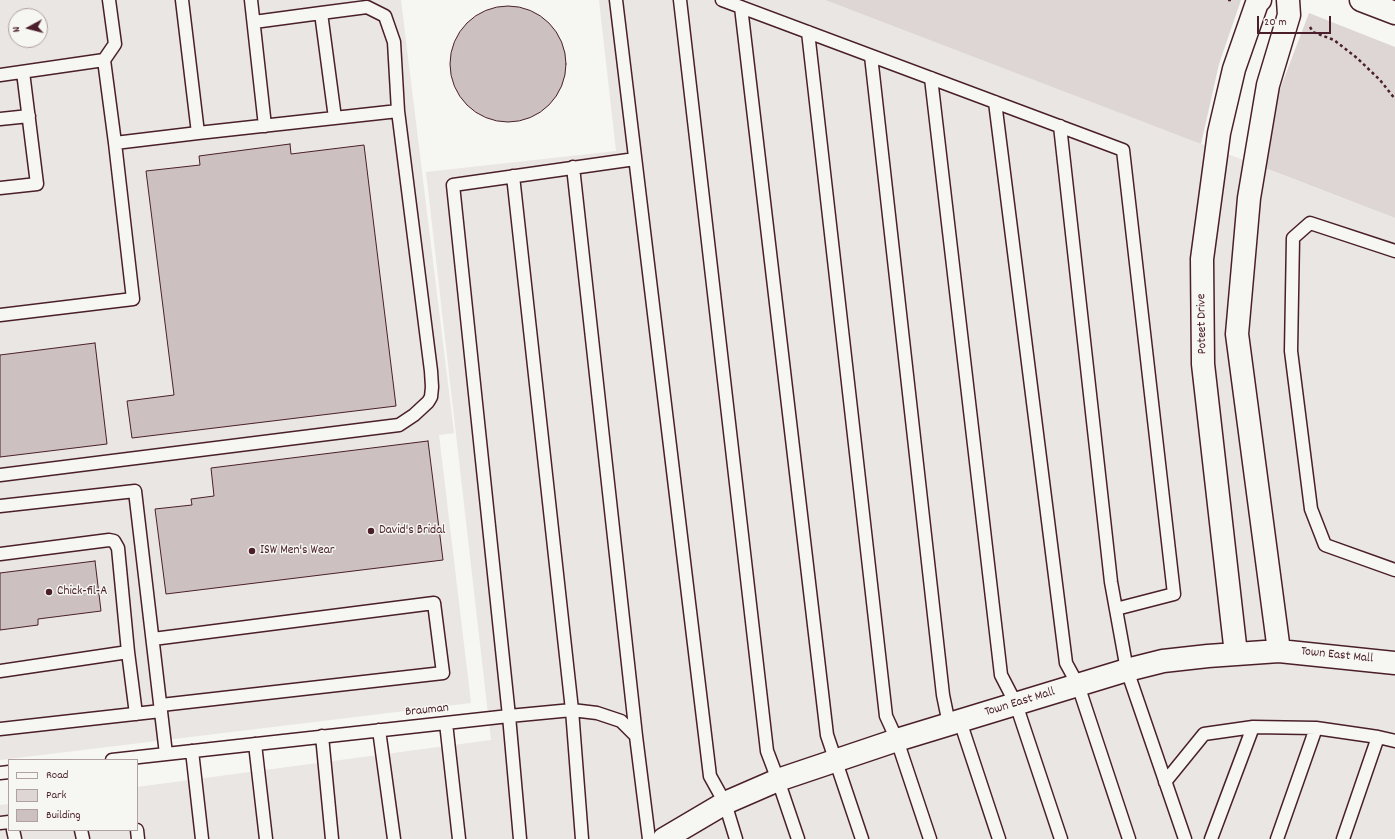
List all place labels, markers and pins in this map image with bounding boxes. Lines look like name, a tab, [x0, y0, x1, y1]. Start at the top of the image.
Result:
place label: David's Bridal	[379, 523, 445, 539]
marker: David's Bridal	[366, 526, 376, 536]
place label: ISW Men's Wear	[260, 543, 335, 559]
marker: ISW Men's Wear	[247, 546, 257, 556]
place label: Chick-fil-A	[57, 584, 107, 600]
marker: Chick-fil-A	[44, 587, 54, 597]

